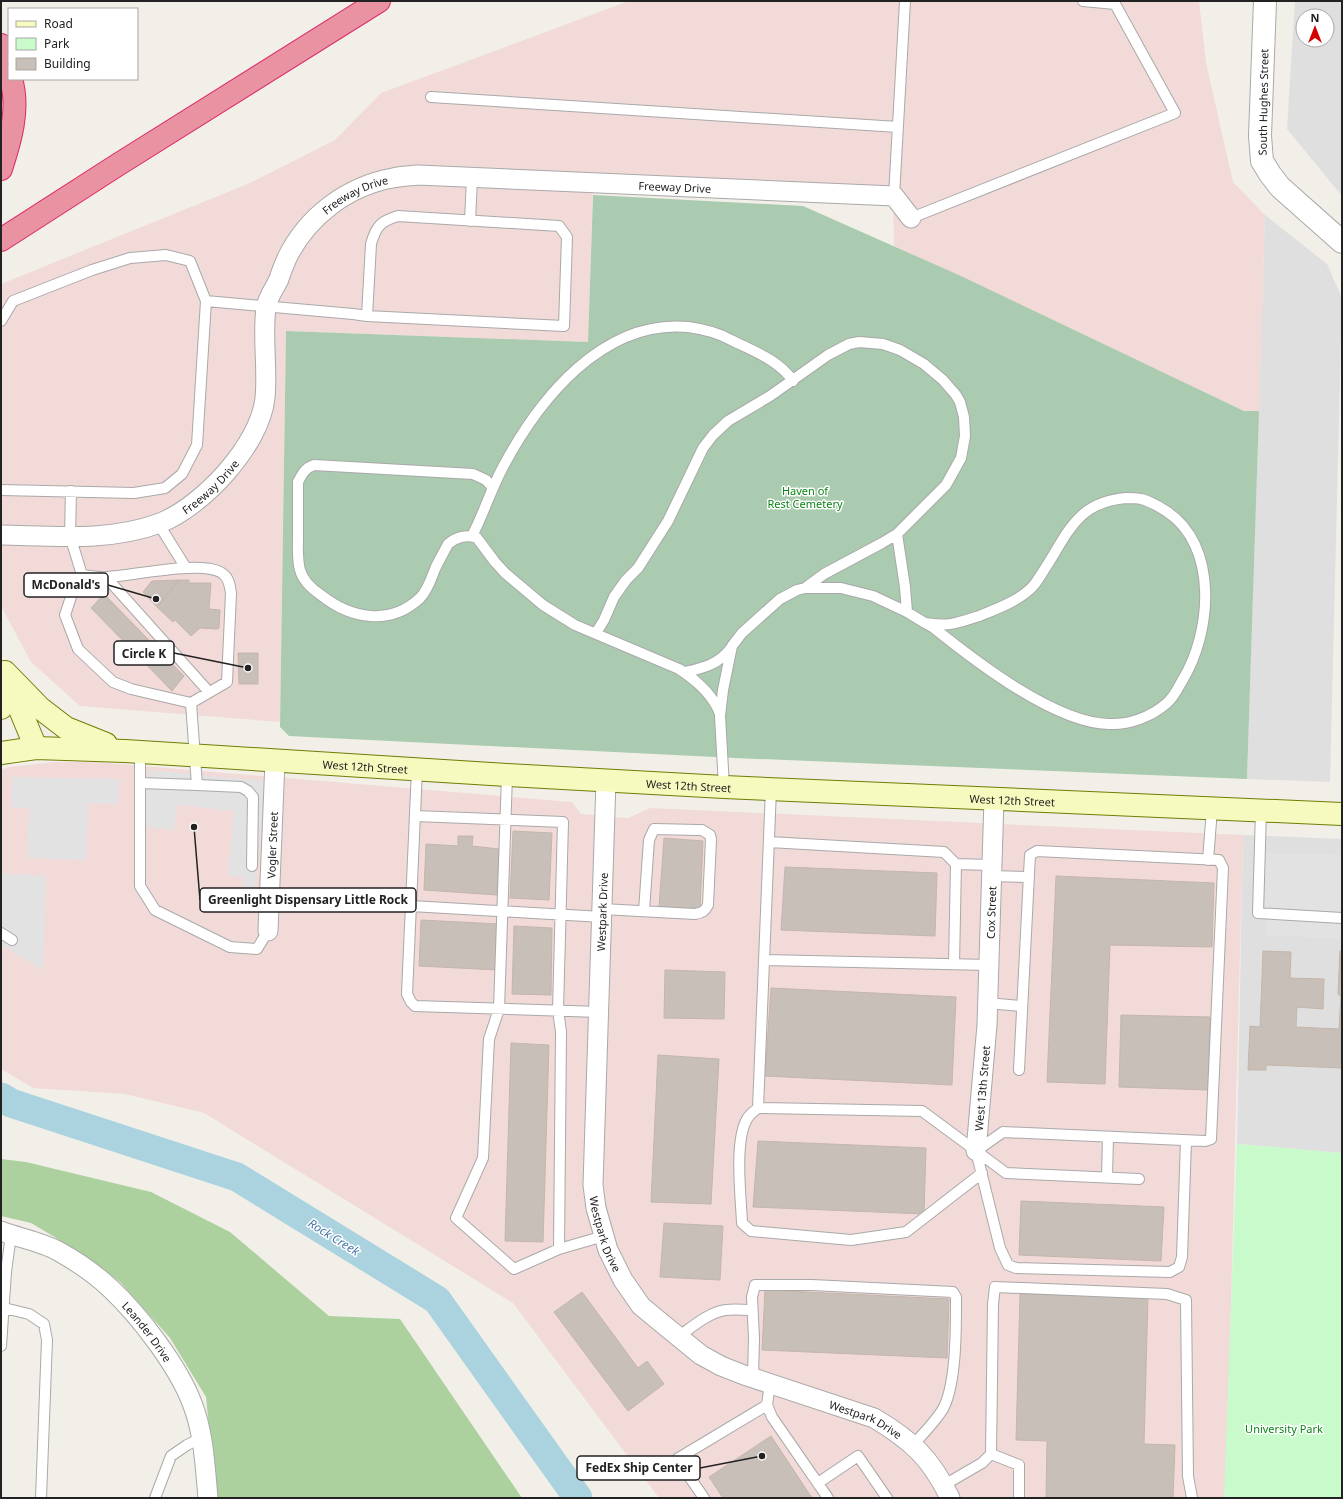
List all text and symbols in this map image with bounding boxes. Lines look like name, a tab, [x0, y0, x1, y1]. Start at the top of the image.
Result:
legend	[8, 8, 138, 80]
north arrow	[1295, 8, 1335, 48]
text: N	[1311, 10, 1319, 25]
text: Road	[44, 15, 73, 32]
text: Park	[44, 35, 70, 52]
street label: South Hughes Street	[1255, 49, 1271, 155]
text: Building	[44, 55, 91, 72]
street label: Freeway Drive	[318, 172, 389, 217]
street label: Freeway Drive	[638, 177, 711, 195]
street label: Freeway Drive	[179, 456, 242, 517]
park label: Haven of Rest Cemetery	[767, 483, 843, 511]
callout: McDonald's	[24, 573, 108, 597]
text: McDonald's	[32, 576, 100, 593]
callout: Circle K	[114, 641, 174, 665]
text: Circle K	[122, 645, 166, 662]
street label: West 12th Street	[322, 756, 408, 776]
street label: West 12th Street	[646, 775, 732, 795]
street label: West 12th Street	[969, 790, 1055, 809]
street label: Vogler Street	[263, 811, 280, 879]
street label: Westpark Drive	[593, 872, 611, 952]
street label: Cox Street	[982, 886, 999, 939]
callout: Greenlight Dispensary Little Rock	[200, 888, 416, 912]
text: Greenlight Dispensary Little Rock	[208, 891, 409, 908]
street label: West 13th Street	[970, 1045, 993, 1131]
street label: Westpark Drive	[587, 1195, 625, 1274]
water label: Rock Creek	[305, 1215, 364, 1260]
street label: Leander Drive	[119, 1298, 176, 1365]
street label: Westpark Drive	[827, 1396, 905, 1442]
park label: University Park	[1245, 1421, 1323, 1436]
callout: FedEx Ship Center	[577, 1456, 700, 1480]
text: FedEx Ship Center	[585, 1459, 693, 1476]

